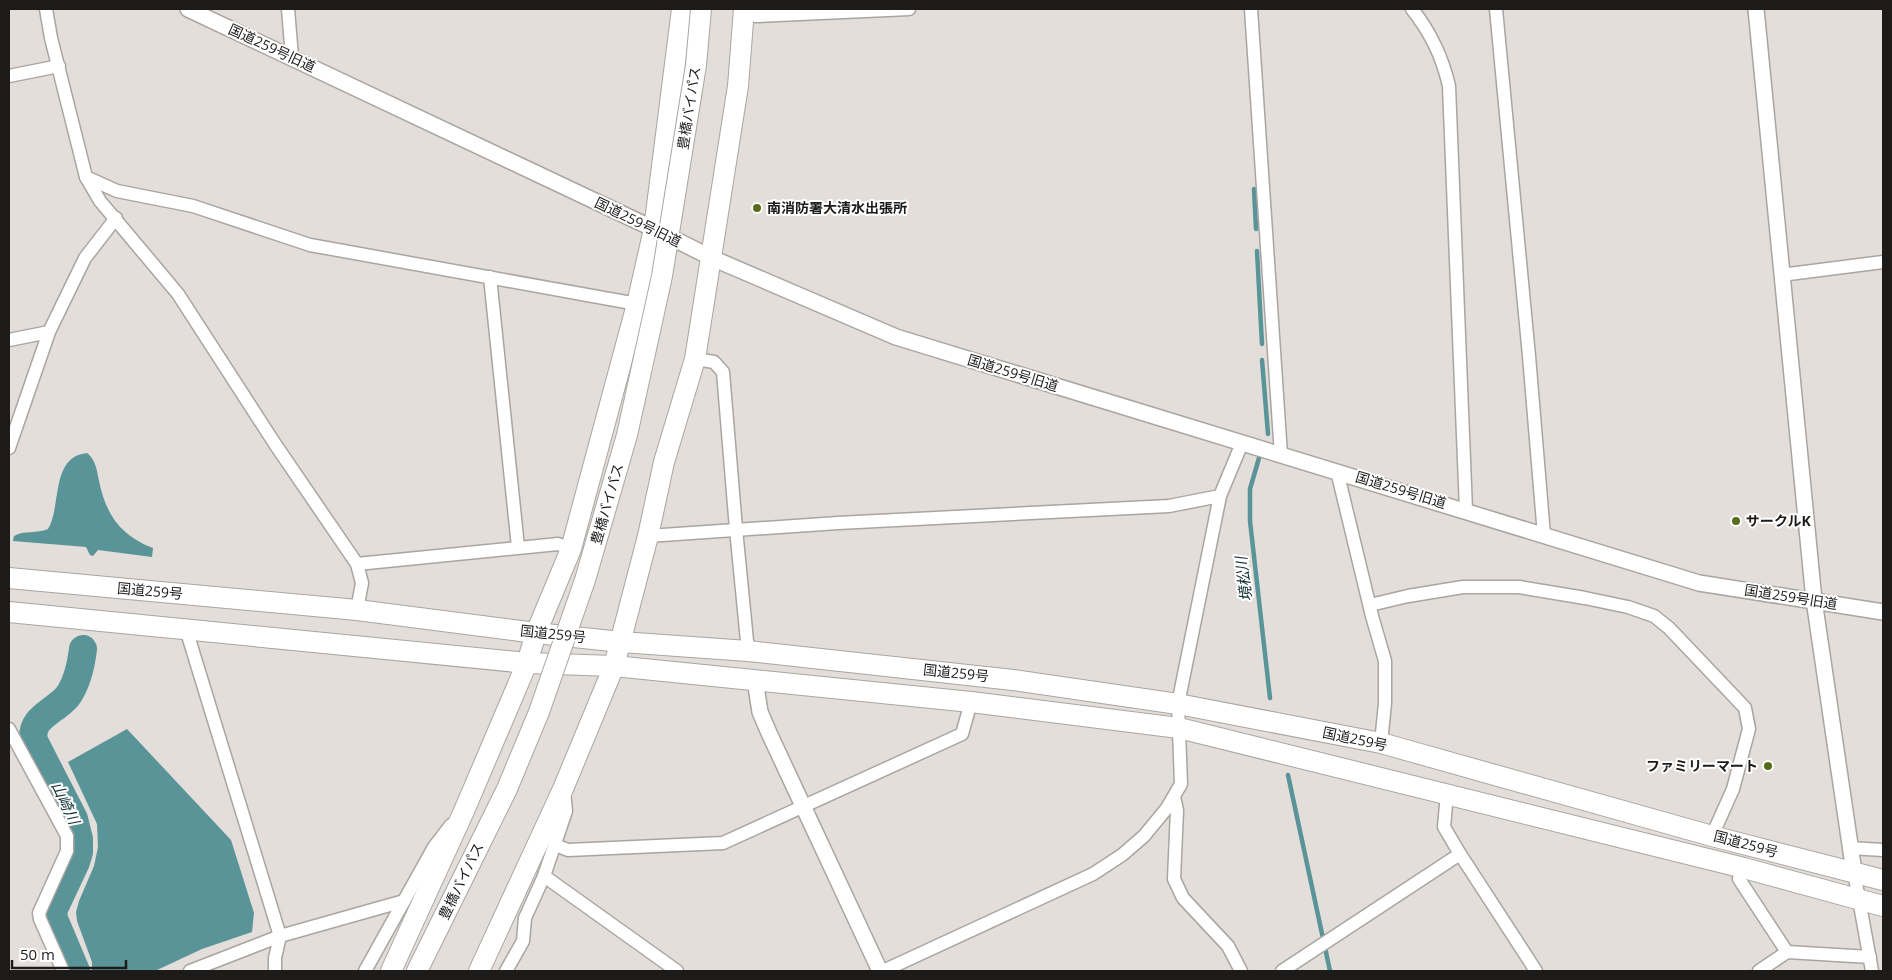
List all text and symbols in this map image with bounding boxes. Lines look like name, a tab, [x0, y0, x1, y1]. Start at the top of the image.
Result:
street label: 国道259号旧道	[226, 19, 319, 76]
street label: 豊橋バイパス	[673, 65, 704, 151]
street label: 国道259号旧道	[592, 192, 685, 251]
place label: 南消防署大清水出張所	[767, 198, 907, 217]
marker: 南消防署大清水出張所	[751, 202, 763, 214]
street label: 国道259号旧道	[965, 350, 1061, 395]
street label: 豊橋バイパス	[586, 461, 627, 547]
street label: 国道259号旧道	[1353, 467, 1449, 512]
place label: サークルK	[1746, 511, 1812, 530]
marker: サークルK	[1730, 515, 1742, 527]
water label: 境松川	[1230, 554, 1256, 603]
street label: 国道259号	[116, 578, 184, 603]
street label: 国道259号旧道	[1743, 580, 1839, 613]
street label: 国道259号	[519, 621, 587, 646]
street label: 国道259号	[922, 660, 990, 685]
street label: 国道259号	[1321, 722, 1389, 755]
place label: ファミリーマート	[1646, 756, 1758, 775]
marker: ファミリーマート	[1762, 760, 1774, 772]
water label: 山崎川	[47, 778, 85, 829]
street label: 国道259号	[1712, 826, 1780, 861]
street label: 豊橋バイパス	[434, 839, 487, 923]
scale bar	[12, 938, 126, 970]
text: 50 m	[20, 944, 55, 964]

